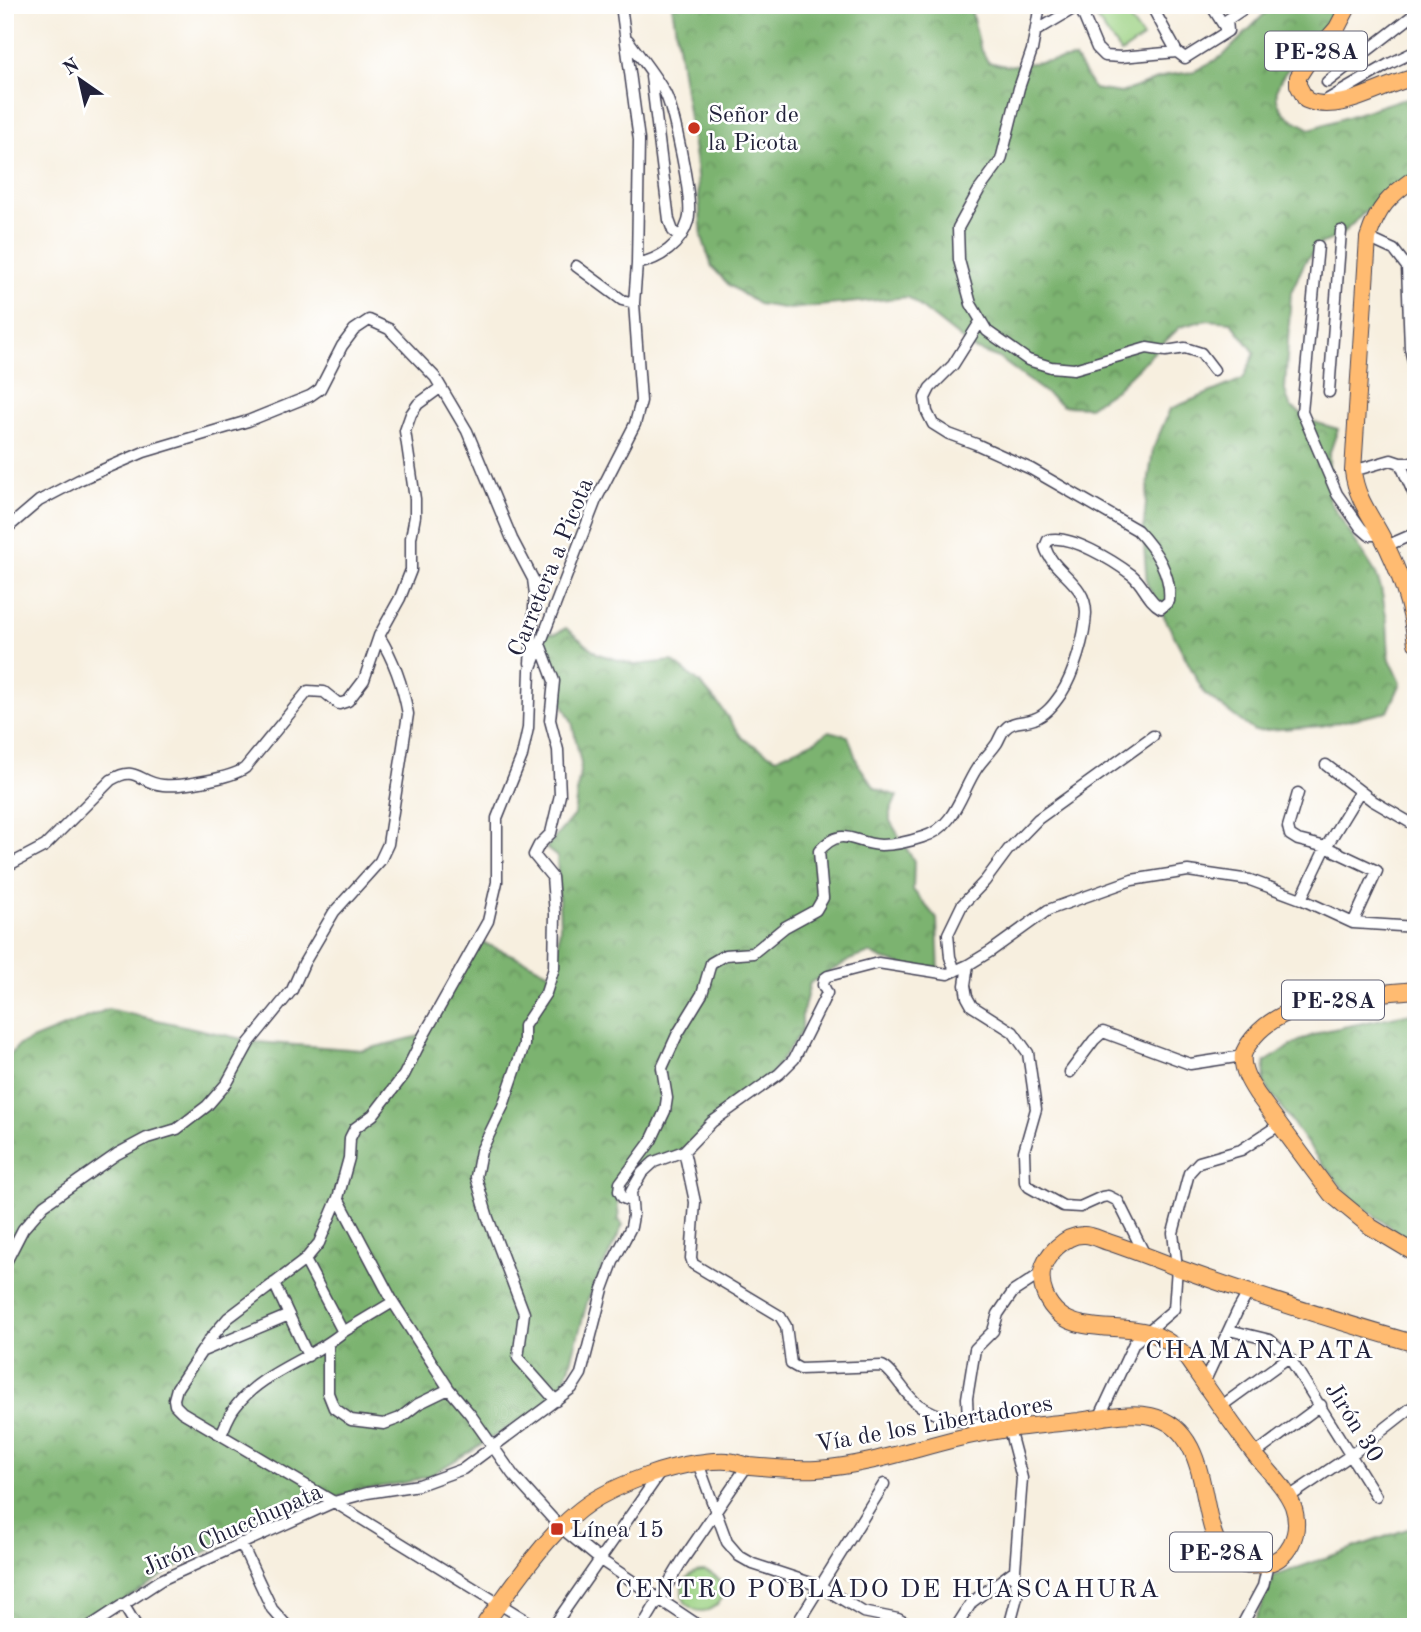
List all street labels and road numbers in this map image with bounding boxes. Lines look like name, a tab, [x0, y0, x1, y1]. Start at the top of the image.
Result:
road number: PE-28A	[1265, 32, 1367, 70]
street label: Carretera a Picota	[505, 475, 599, 661]
road number: PE-28A	[1282, 981, 1384, 1020]
street label: Jirón 30	[1320, 1379, 1387, 1467]
street label: Vía de los Libertadores	[814, 1392, 1055, 1458]
street label: Jirón Chucchupata	[139, 1480, 327, 1581]
road number: PE-28A	[1170, 1532, 1272, 1572]

